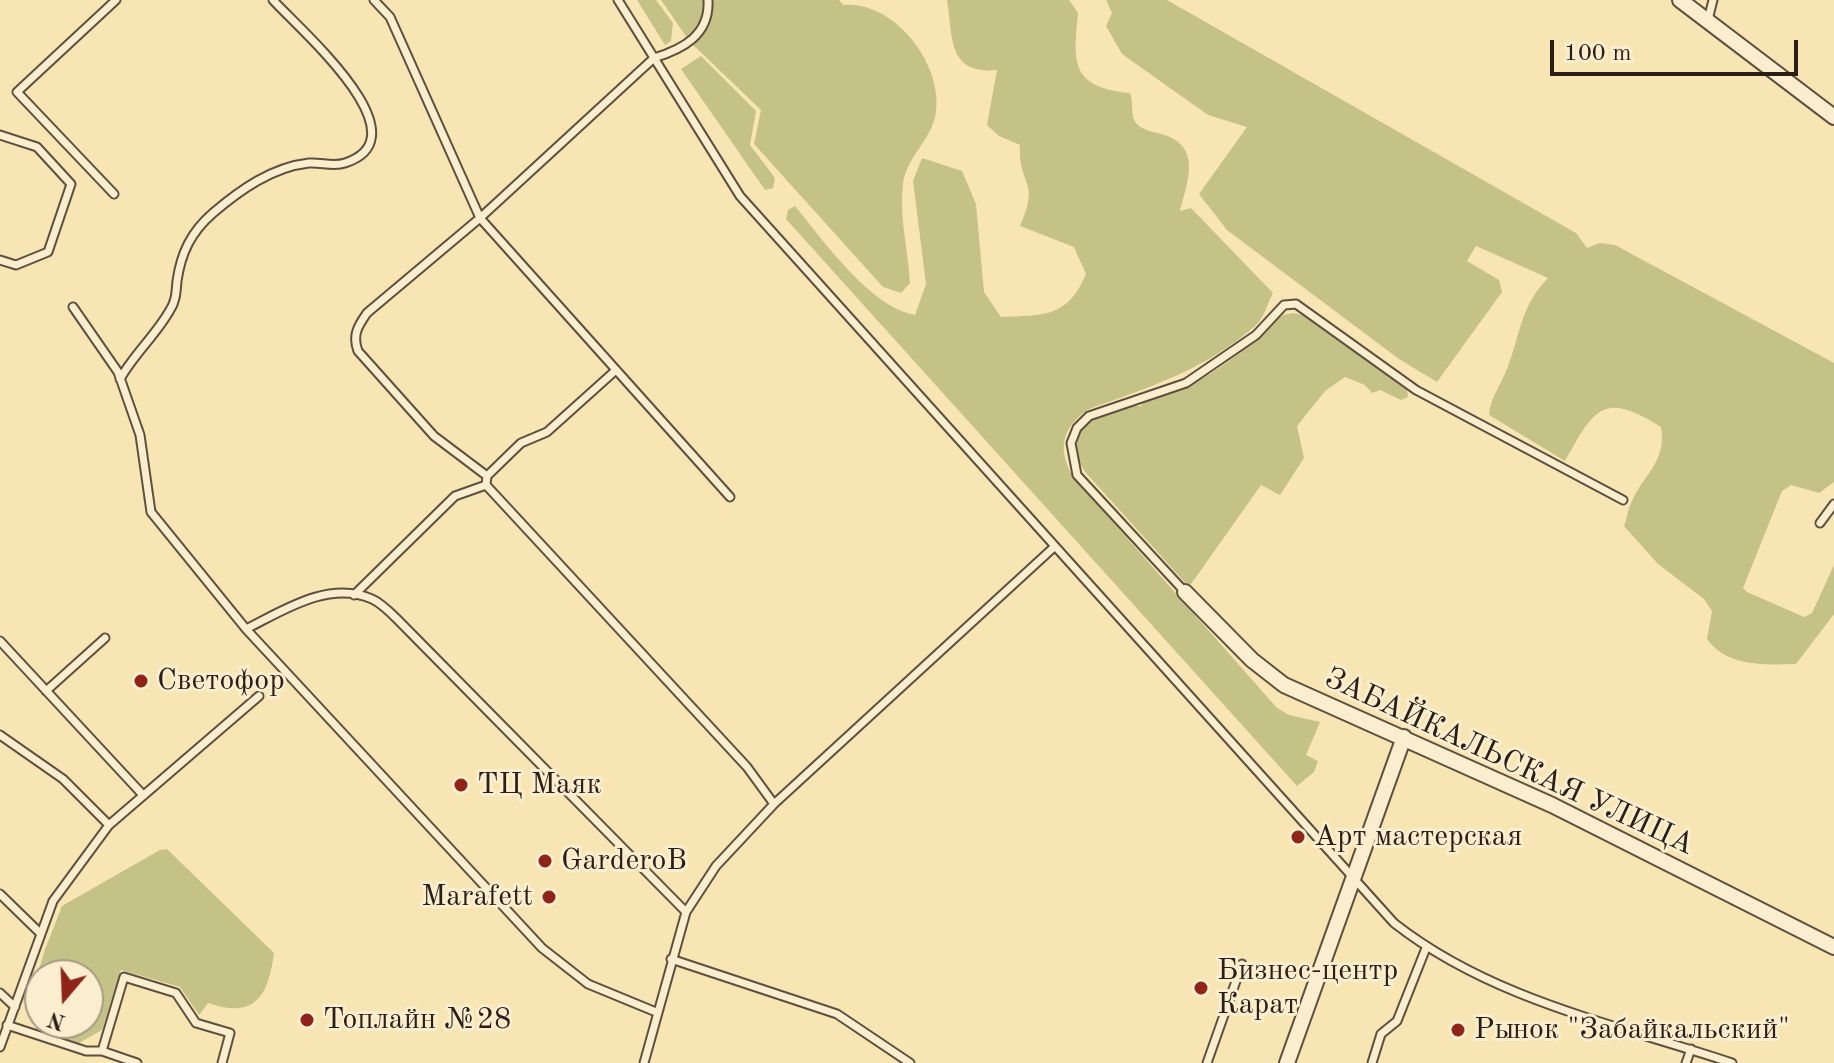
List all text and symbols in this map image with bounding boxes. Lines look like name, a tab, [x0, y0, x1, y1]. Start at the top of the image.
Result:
scale bar	[1554, 24, 1802, 74]
text: 100 m	[1564, 42, 1632, 66]
street label: ЗАБАЙКАЛЬСКАЯ УЛИЦА	[1319, 660, 1699, 864]
place label: Светофор	[157, 663, 285, 699]
marker: Светофор	[132, 672, 150, 690]
place label: ТЦ Маяк	[477, 767, 601, 803]
marker: ТЦ Маяк	[452, 776, 470, 794]
place label: Арт мастерская	[1314, 819, 1522, 855]
marker: Арт мастерская	[1289, 828, 1307, 846]
place label: GarderoB	[561, 843, 687, 879]
marker: GarderoB	[536, 852, 554, 870]
place label: Marafett	[421, 879, 533, 915]
marker: Marafett	[540, 888, 558, 906]
place label: Бизнес-центр Карат	[1217, 953, 1398, 1024]
north arrow	[24, 959, 104, 1039]
marker: Бизнес-центр Карат	[1192, 979, 1210, 997]
place label: Топлайн №28	[323, 1002, 511, 1038]
text: N	[45, 1007, 68, 1033]
marker: Топлайн №28	[298, 1011, 316, 1029]
place label: Рынок "Забайкальский"	[1474, 1012, 1790, 1048]
marker: Рынок "Забайкальский"	[1449, 1021, 1467, 1039]

